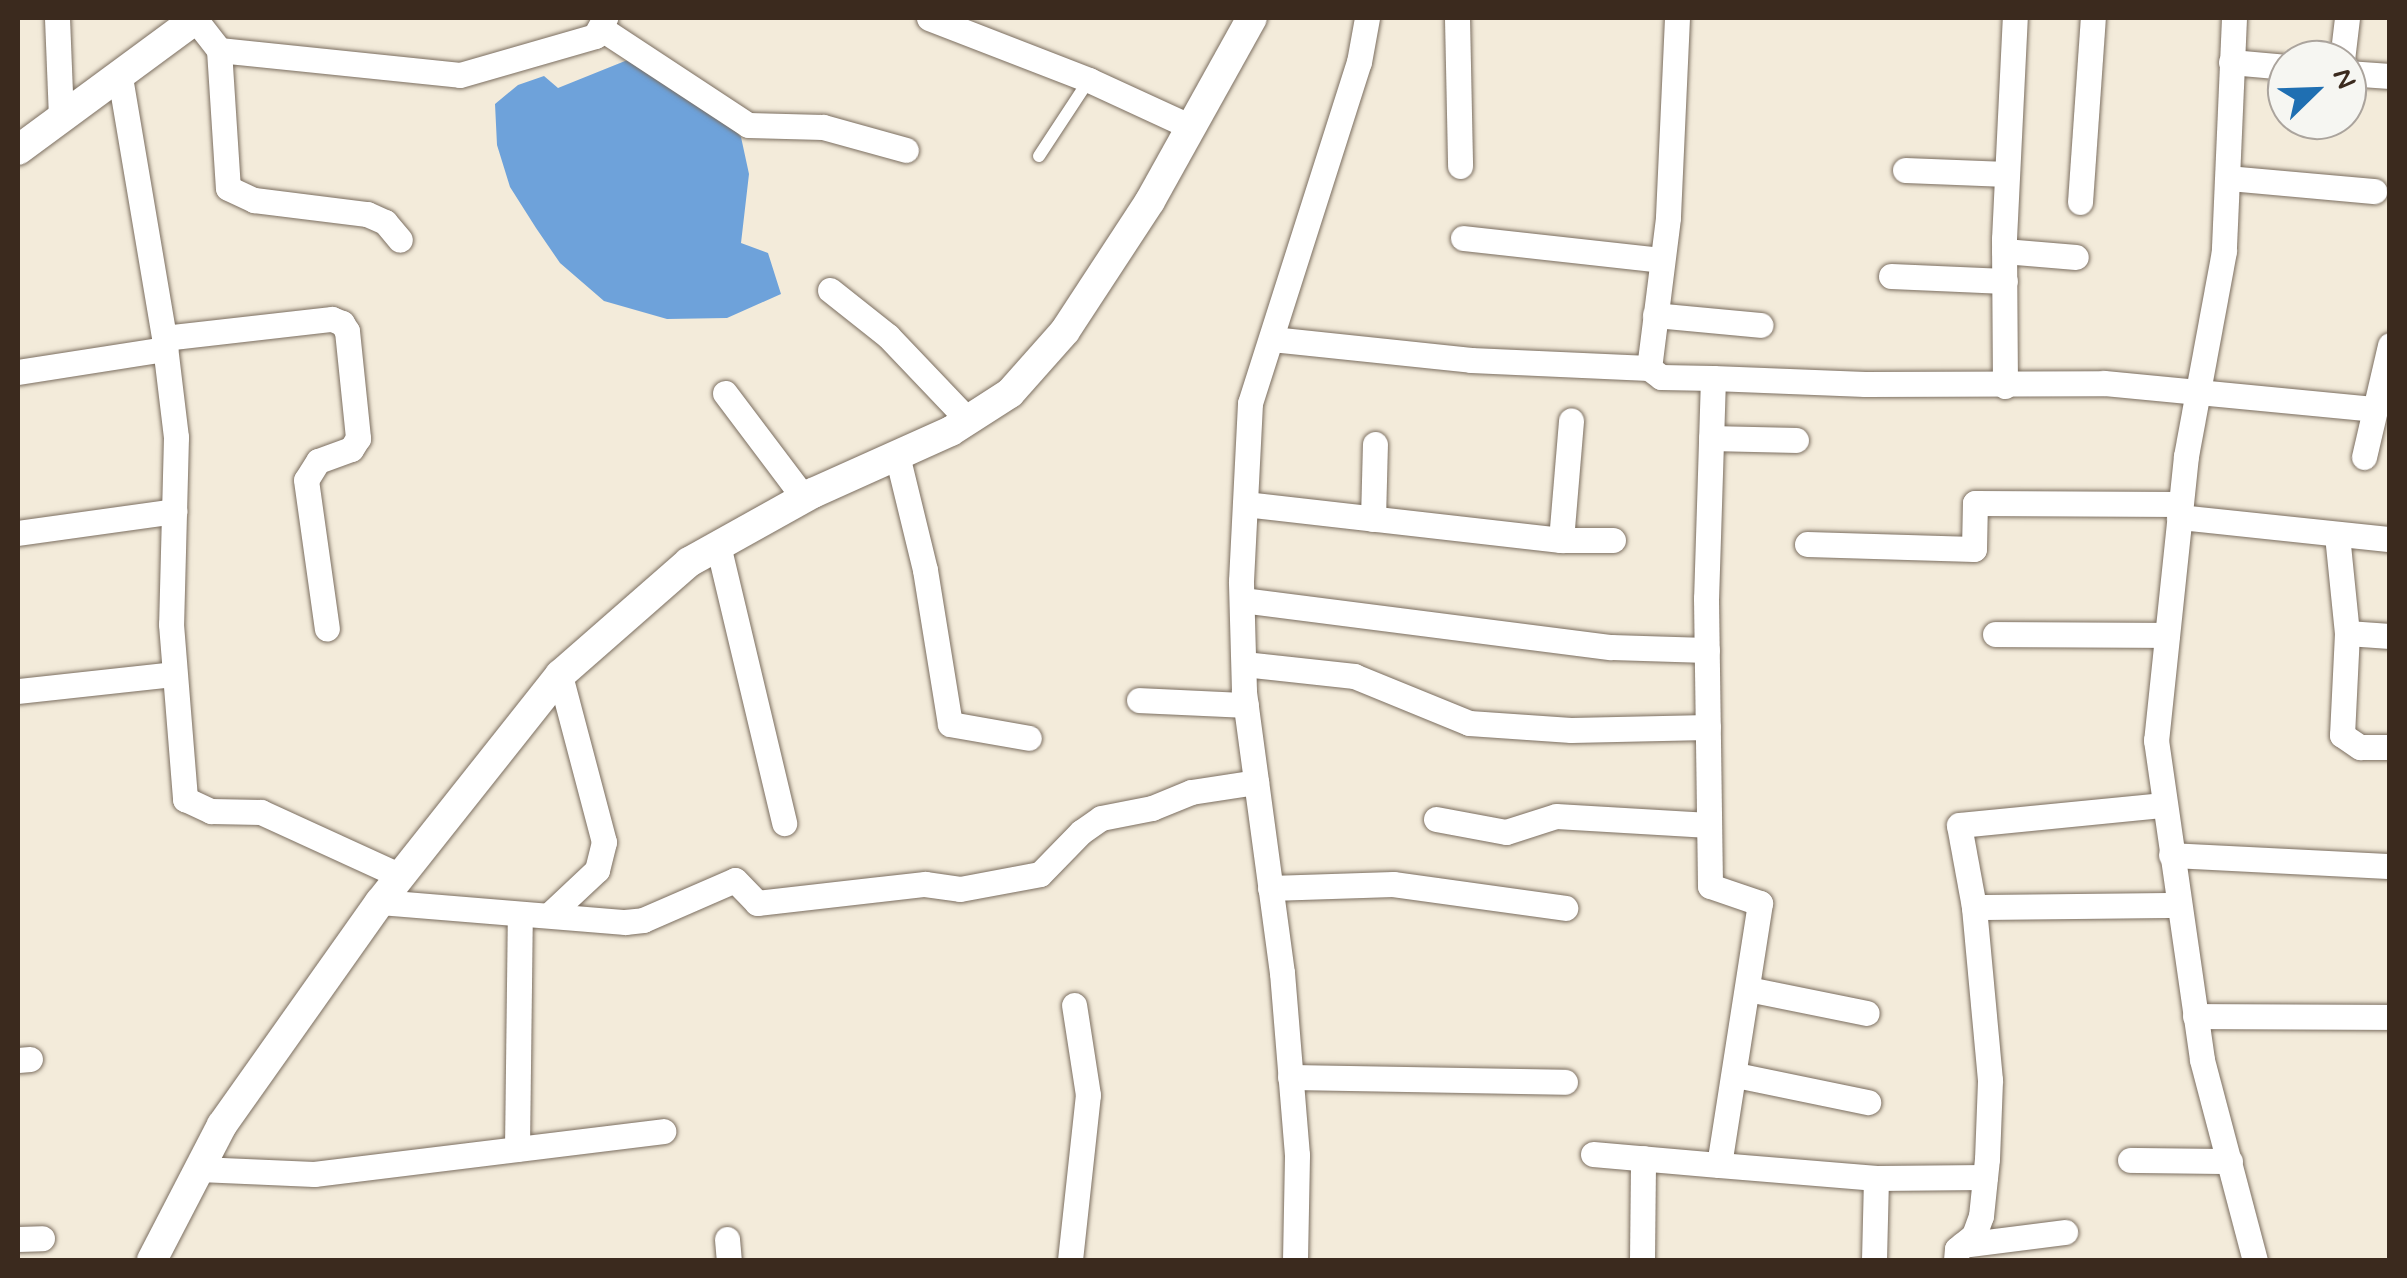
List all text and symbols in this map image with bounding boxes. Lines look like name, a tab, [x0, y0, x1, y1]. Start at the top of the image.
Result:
north arrow	[2267, 40, 2367, 140]
text: N	[2323, 63, 2364, 95]

